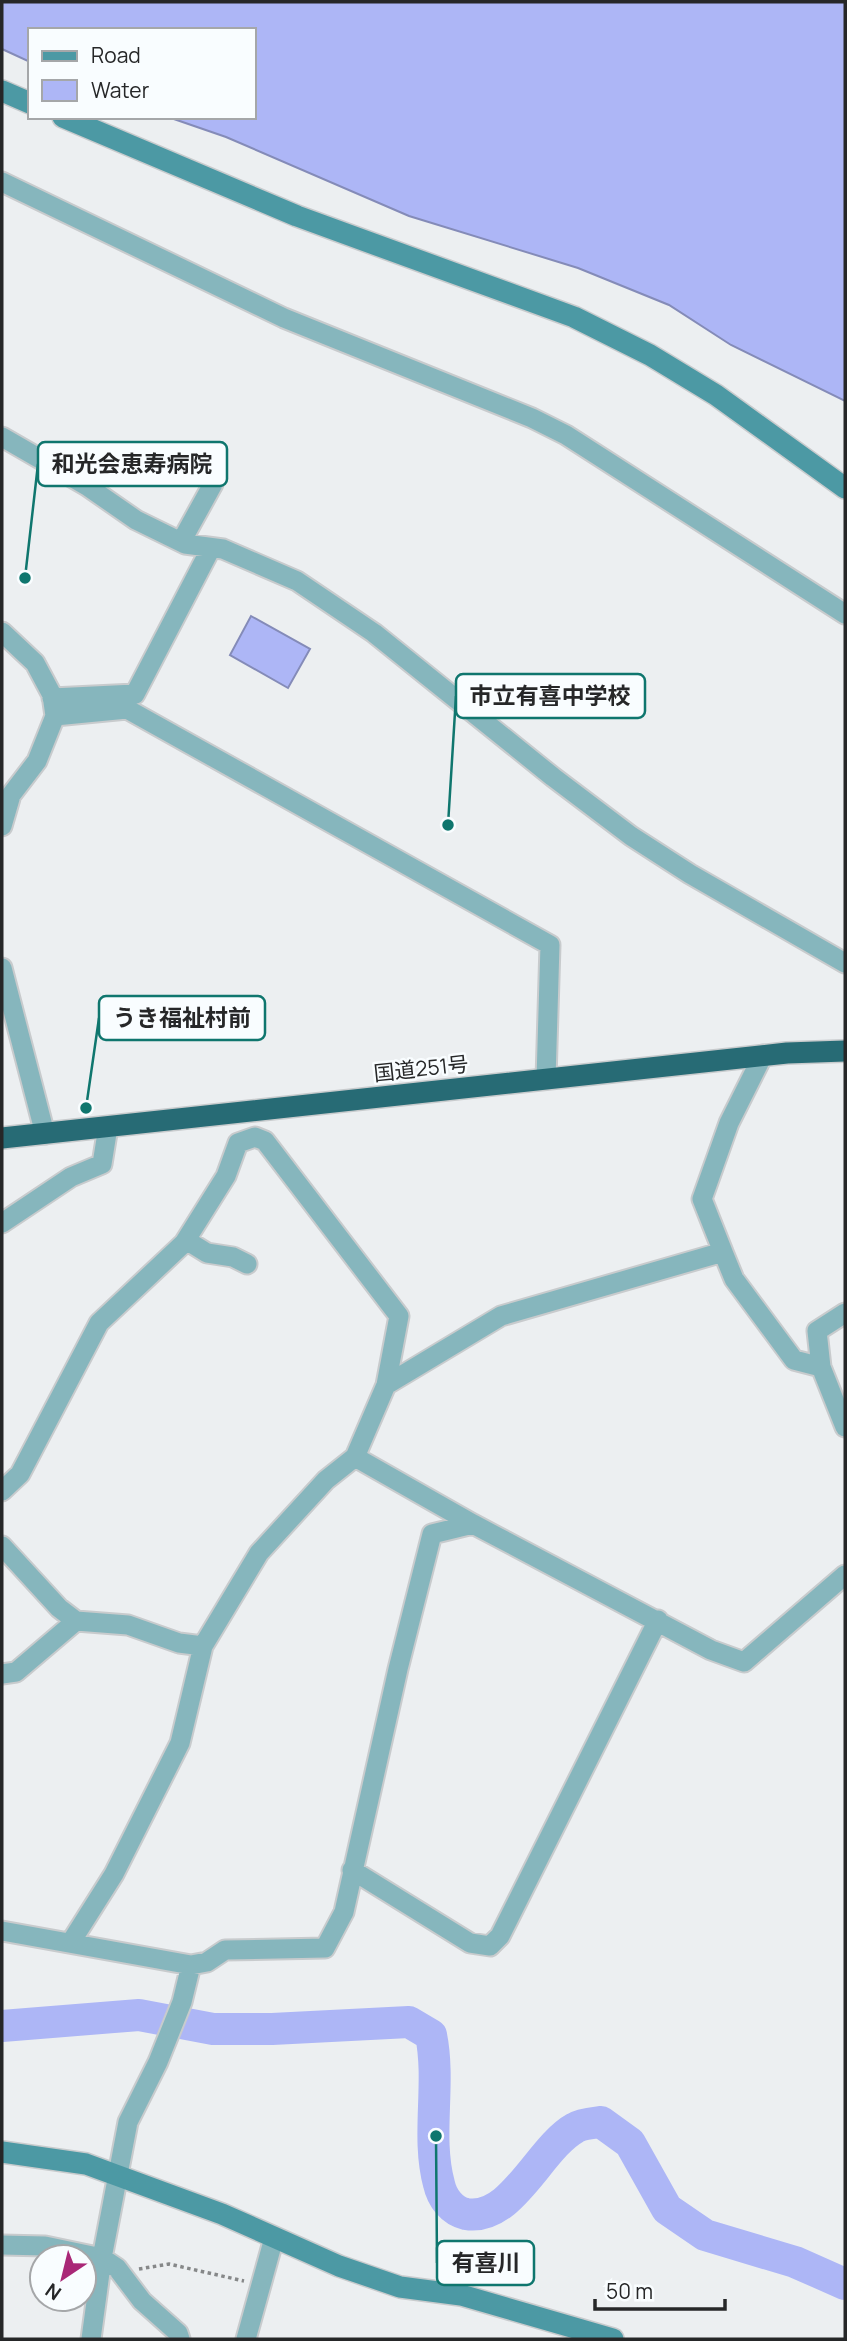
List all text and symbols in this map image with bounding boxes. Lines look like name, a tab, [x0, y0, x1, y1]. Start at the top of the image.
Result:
legend	[28, 28, 256, 119]
text: Road	[91, 41, 141, 69]
text: Water	[91, 76, 150, 104]
callout: 和光会恵寿病院	[38, 442, 227, 486]
text: 和光会恵寿病院	[52, 447, 213, 479]
callout: 市立有喜中学校	[456, 674, 645, 718]
text: 市立有喜中学校	[470, 679, 631, 711]
callout: うき福祉村前	[99, 996, 265, 1040]
text: うき福祉村前	[113, 1001, 251, 1033]
street label: 国道251号	[372, 1049, 470, 1087]
callout: 有喜川	[437, 2241, 534, 2285]
north arrow	[28, 2243, 98, 2313]
text: 有喜川	[452, 2246, 521, 2278]
scale bar	[595, 2268, 724, 2312]
text: N	[40, 2277, 66, 2306]
text: 50 m	[606, 2277, 653, 2305]

